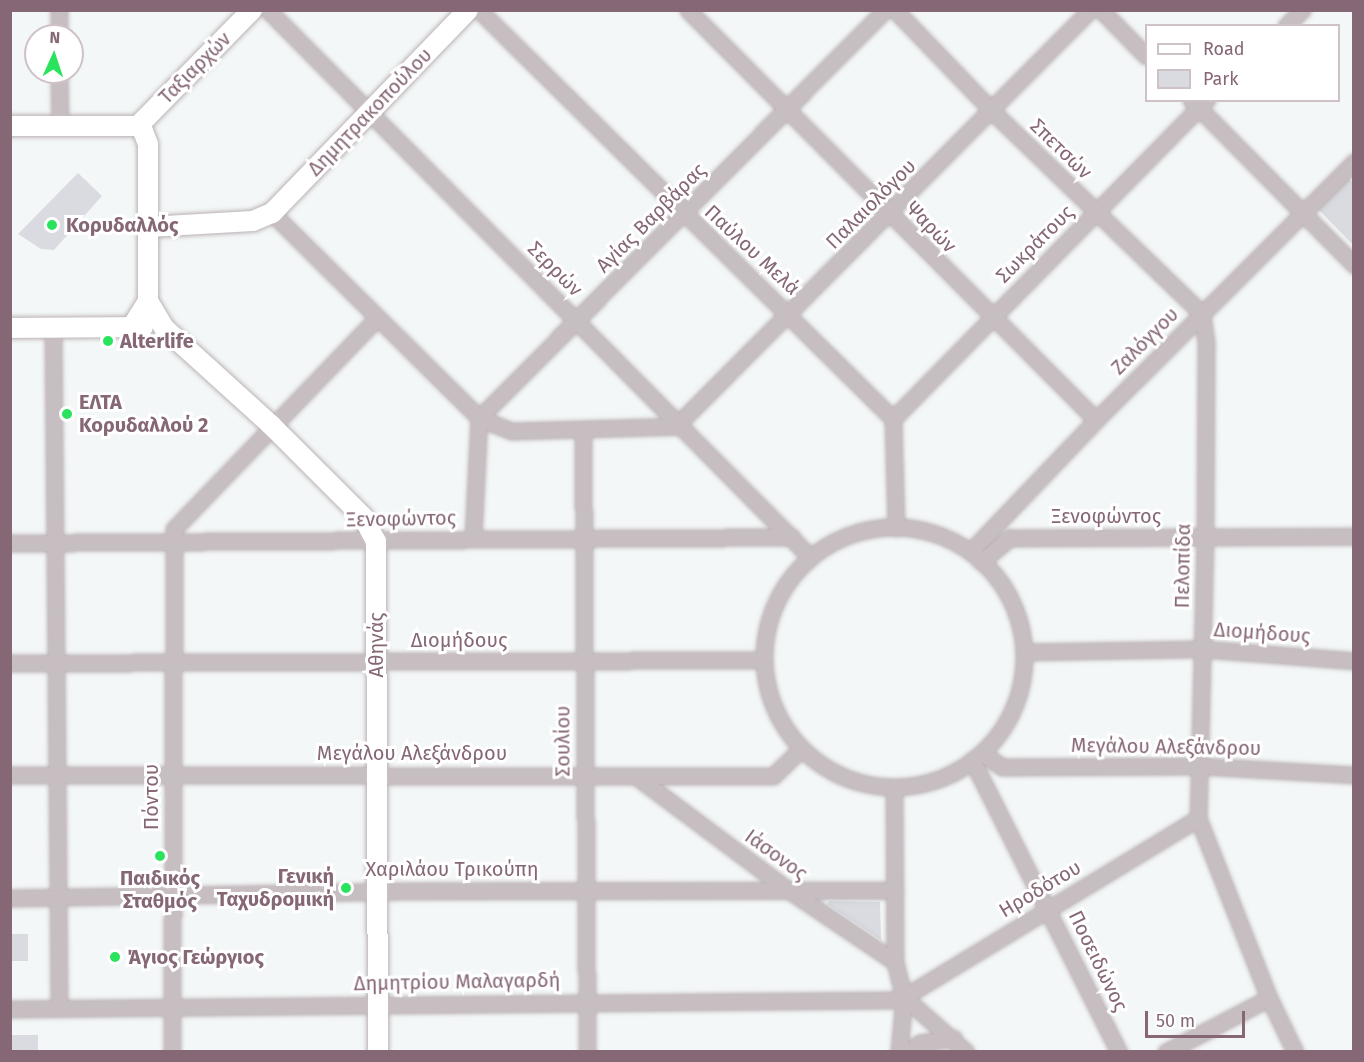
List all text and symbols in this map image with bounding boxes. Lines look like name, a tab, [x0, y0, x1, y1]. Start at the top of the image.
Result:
north arrow	[24, 24, 84, 84]
legend	[1145, 24, 1340, 102]
street label: Ταξιαρχών	[154, 27, 236, 109]
text: N	[49, 28, 61, 47]
text: Road	[1203, 38, 1245, 60]
street label: Δημητρακοπούλου	[303, 43, 437, 181]
text: Park	[1203, 68, 1238, 90]
street label: Σπετσών	[1025, 114, 1097, 184]
street label: Παλαιολόγου	[821, 154, 921, 254]
street label: Αγίας Βαρβάρας	[591, 158, 711, 278]
street label: Ψαρών	[901, 196, 961, 258]
street label: Παύλου Μελά	[700, 200, 804, 300]
street label: Σωκράτους	[991, 200, 1079, 288]
place label: Κορυδαλλός	[66, 213, 178, 237]
marker: Κορυδαλλός	[43, 216, 61, 234]
street label: Σερρών	[523, 237, 587, 301]
street label: Ζαλόγγου	[1106, 302, 1184, 380]
place label: Alterlife	[120, 329, 194, 353]
marker: Alterlife	[101, 334, 115, 348]
place label: ΕΛΤΑ Κορυδαλλού 2	[79, 390, 208, 437]
marker: ΕΛΤΑ Κορυδαλλού 2	[60, 407, 74, 421]
street label: Ξενοφώντος	[1051, 504, 1161, 528]
street label: Ξενοφώντος	[346, 506, 456, 532]
street label: Πελοπίδα	[1170, 523, 1196, 609]
street label: Αθηνάς	[364, 612, 388, 678]
street label: Διομήδους	[1213, 618, 1311, 648]
street label: Διομήδους	[411, 628, 507, 652]
street label: Σουλίου	[551, 705, 575, 777]
street label: Μεγάλου Αλεξάνδρου	[1071, 733, 1261, 761]
street label: Μεγάλου Αλεξάνδρου	[317, 741, 507, 765]
street label: Πόντου	[139, 764, 163, 830]
street label: Ιάσονος	[740, 824, 812, 886]
marker: Παιδικός Σταθμός	[153, 849, 167, 863]
street label: Ηροδότου	[995, 855, 1085, 923]
street label: Χαριλάου Τρικούπη	[365, 857, 539, 881]
place label: Γενική Ταχυδρομική	[217, 864, 334, 911]
place label: Παιδικός Σταθμός	[120, 866, 200, 913]
marker: Γενική Ταχυδρομική	[339, 881, 353, 895]
street label: Ποσειδώνος	[1063, 907, 1133, 1015]
place label: Άγιος Γεώργιος	[127, 945, 264, 969]
marker: Άγιος Γεώργιος	[108, 950, 122, 964]
street label: Δημητρίου Μαλαγαρδή	[354, 968, 560, 996]
scale bar	[1148, 999, 1248, 1037]
text: 50 m	[1156, 1010, 1195, 1032]

